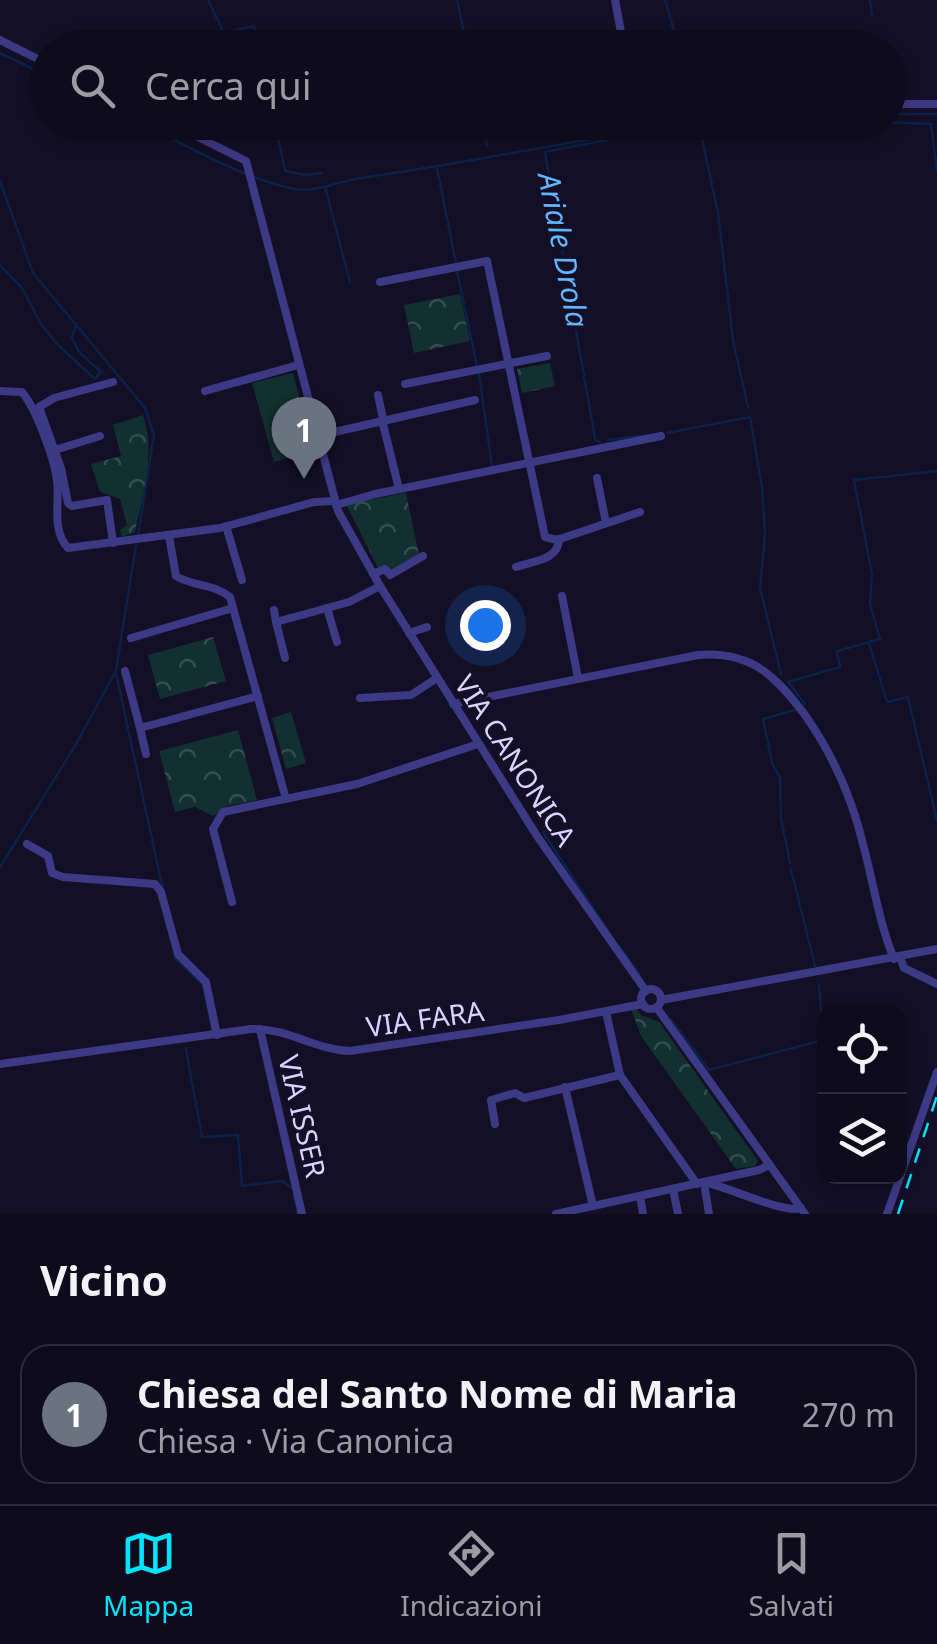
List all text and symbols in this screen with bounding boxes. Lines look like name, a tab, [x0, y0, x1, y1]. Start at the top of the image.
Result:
search box	[30, 30, 907, 140]
icon: search	[65, 58, 120, 113]
text: Cerca qui	[145, 59, 311, 111]
water label: Ariale Drola	[529, 167, 599, 331]
pin: 1	[272, 396, 336, 479]
your location	[460, 600, 511, 651]
street label: VIA CANONICA	[447, 667, 586, 853]
street label: VIA FARA	[364, 991, 486, 1045]
map controls	[817, 1004, 907, 1184]
button: locate	[817, 1004, 907, 1094]
street label: VIA ISSER	[270, 1051, 336, 1181]
button: layers	[817, 1094, 907, 1184]
text: Vicino	[40, 1251, 168, 1308]
text: Chiesa del Santo Nome di Maria	[137, 1367, 738, 1419]
text: 1	[65, 1393, 84, 1436]
text: 270 m	[802, 1393, 895, 1436]
text: Chiesa · Via Canonica	[137, 1419, 454, 1462]
tab: Mappa	[103, 1526, 194, 1624]
tab: Indicazioni	[400, 1526, 542, 1624]
tab: Salvati	[748, 1526, 834, 1624]

